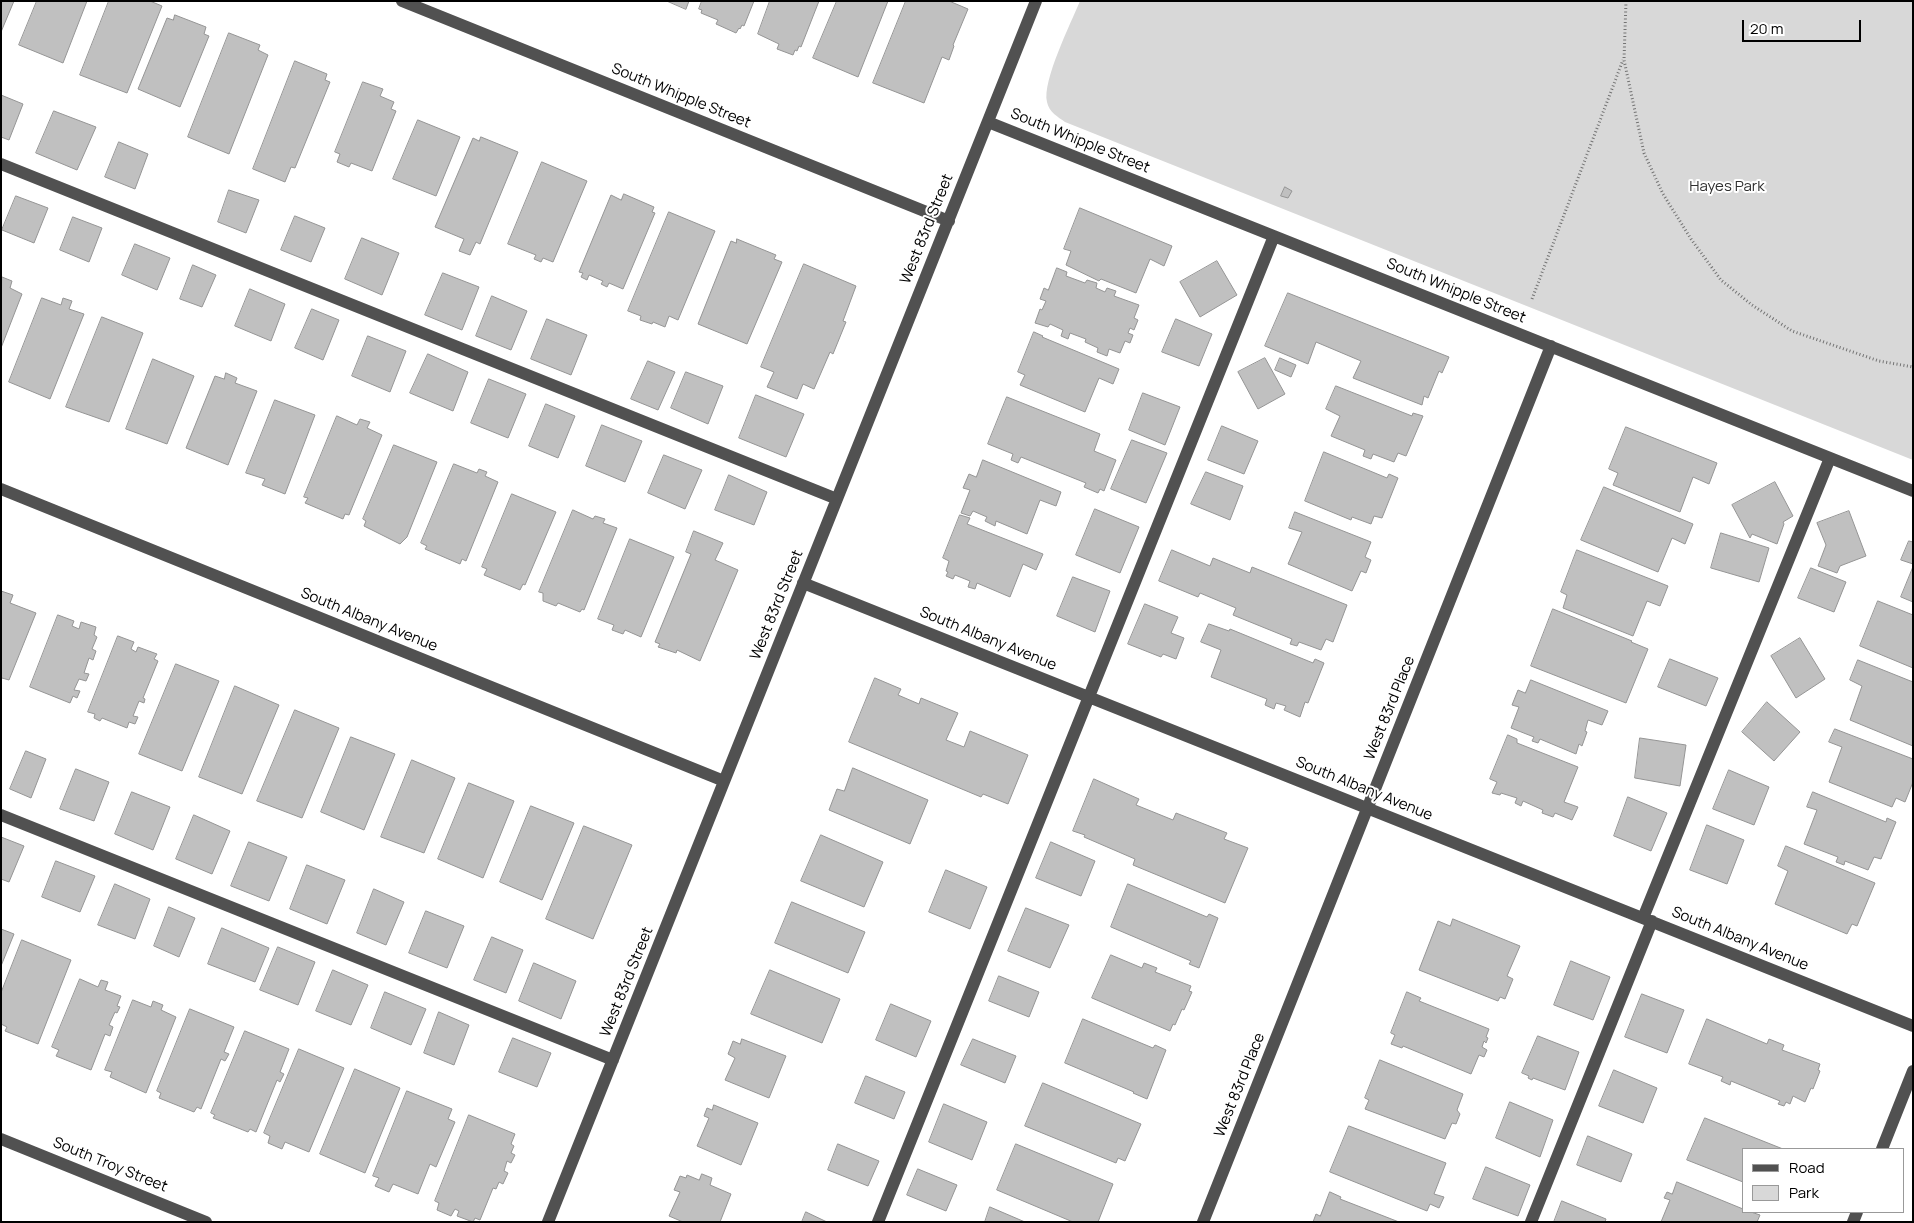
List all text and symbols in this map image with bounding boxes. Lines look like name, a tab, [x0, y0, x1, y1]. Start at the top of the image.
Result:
scale bar	[1744, 10, 1863, 42]
text: 20 m	[1750, 18, 1783, 39]
street label: South Whipple Street	[609, 60, 753, 132]
street label: South Whipple Street	[1008, 105, 1152, 177]
street label: West 83rd Street	[897, 171, 957, 287]
park label: Hayes Park	[1689, 178, 1765, 196]
street label: South Whipple Street	[1384, 255, 1528, 327]
street label: West 83rd Street	[747, 547, 807, 663]
street label: South Albany Avenue	[298, 584, 440, 656]
street label: South Albany Avenue	[917, 603, 1059, 675]
street label: West 83rd Place	[1361, 653, 1419, 763]
street label: South Albany Avenue	[1293, 753, 1435, 825]
street label: South Albany Avenue	[1669, 903, 1811, 975]
street label: West 83rd Street	[597, 924, 657, 1040]
street label: West 83rd Place	[1211, 1030, 1269, 1140]
street label: South Troy Street	[50, 1134, 170, 1196]
legend	[1742, 1148, 1904, 1213]
text: Road	[1789, 1157, 1825, 1178]
text: Park	[1789, 1182, 1819, 1203]

